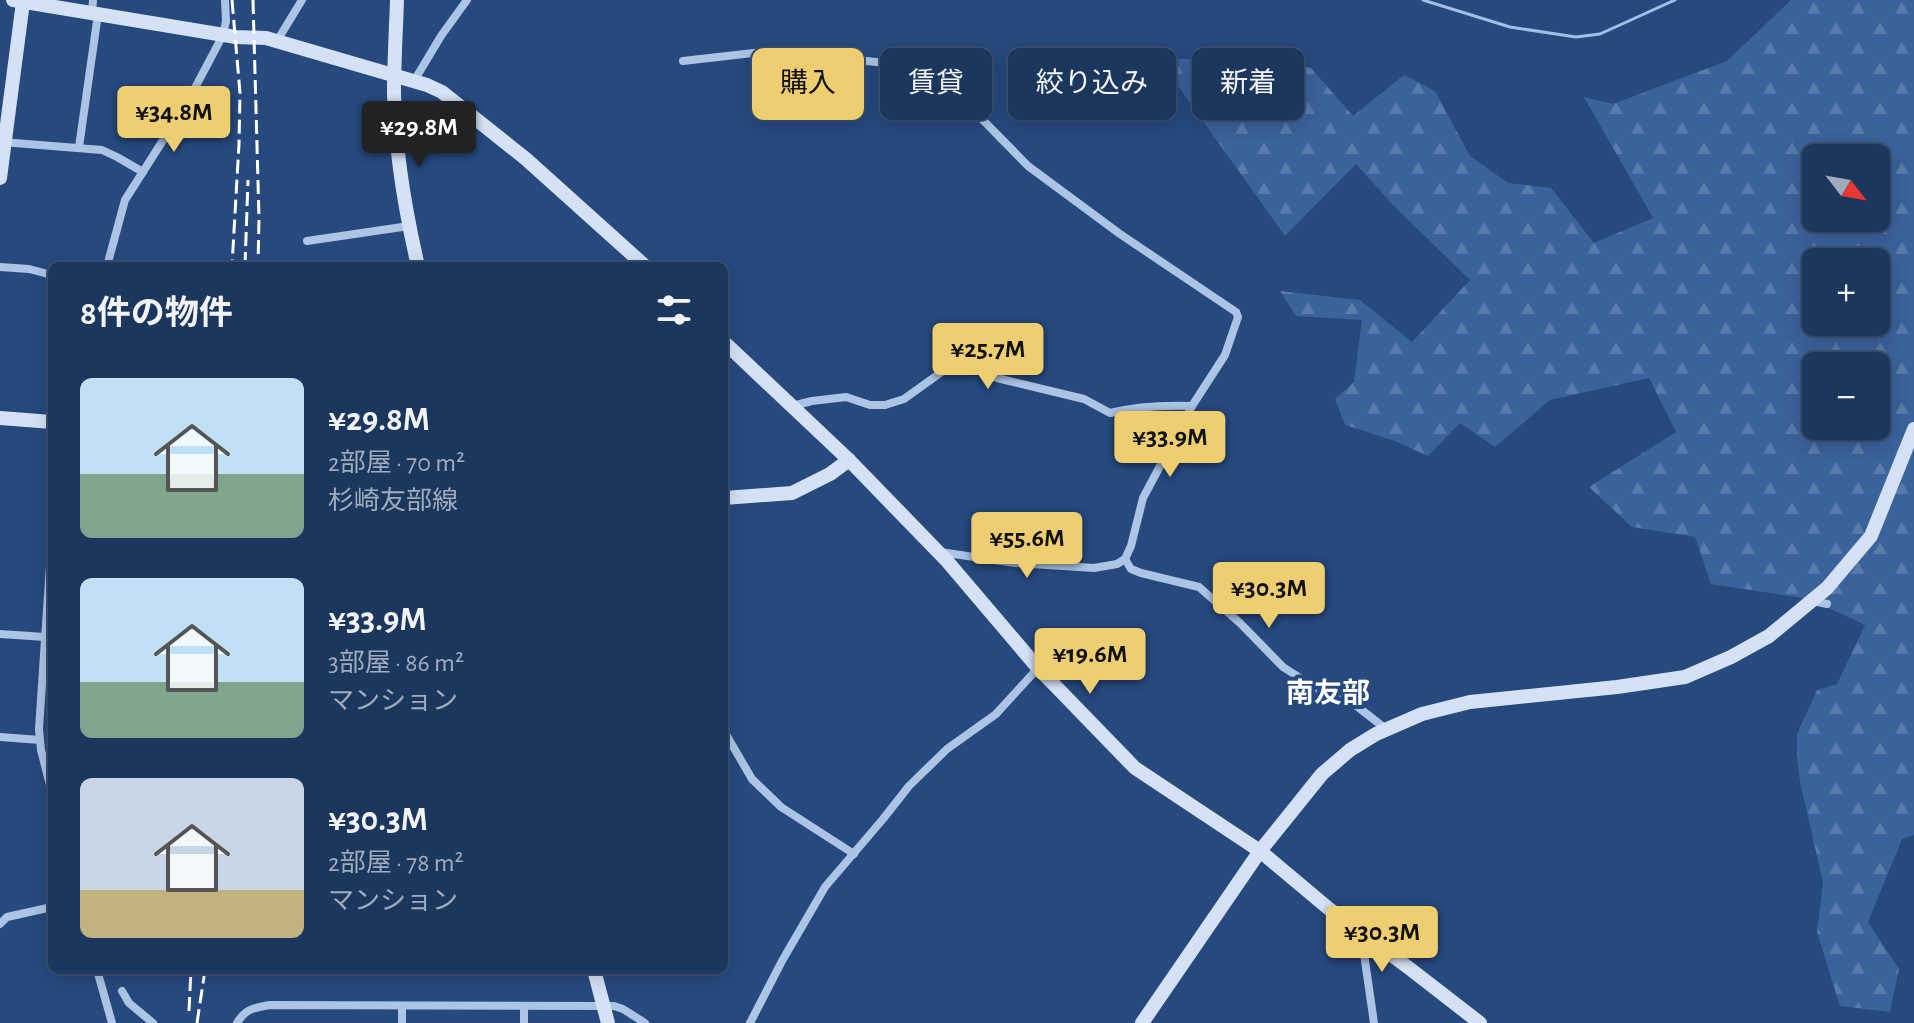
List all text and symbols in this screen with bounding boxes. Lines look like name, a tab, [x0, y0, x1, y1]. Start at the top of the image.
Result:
chip: 購入	[752, 48, 864, 120]
chip: 賃貸	[880, 48, 992, 120]
chip: 絞り込み	[1008, 48, 1176, 120]
chip: 新着	[1192, 48, 1304, 120]
pin: ¥34.8M	[109, 86, 239, 154]
text: ¥34.8M	[135, 99, 213, 125]
pin: ¥29.8M	[354, 101, 484, 169]
text: ¥29.8M	[380, 114, 458, 140]
north arrow	[1802, 144, 1890, 232]
map controls	[1802, 144, 1890, 440]
button: +	[1802, 248, 1890, 336]
icon: filters	[652, 288, 696, 332]
text: 8件の物件	[80, 297, 233, 331]
pin: ¥25.7M	[923, 323, 1053, 391]
text: ¥25.7M	[950, 336, 1026, 362]
button: −	[1802, 352, 1890, 440]
text: ¥29.8M	[328, 403, 430, 437]
icon: home	[144, 410, 240, 506]
pin: ¥33.9M	[1105, 411, 1235, 479]
text: ¥33.9M	[1132, 424, 1208, 450]
text: 2部屋 · 70 m²	[328, 450, 465, 476]
text: 杉崎友部線	[328, 488, 458, 514]
pin: ¥55.6M	[962, 512, 1092, 580]
text: ¥55.6M	[989, 525, 1065, 551]
pin: ¥30.3M	[1204, 562, 1334, 630]
text: ¥30.3M	[1231, 575, 1307, 601]
text: ¥33.9M	[328, 603, 427, 637]
icon: home	[144, 610, 240, 706]
pin: ¥19.6M	[1025, 628, 1155, 696]
text: ¥19.6M	[1053, 641, 1127, 667]
text: 3部屋 · 86 m²	[328, 650, 464, 676]
district label: 南友部	[1286, 678, 1370, 708]
text: マンション	[328, 688, 458, 714]
text: ¥30.3M	[328, 803, 428, 837]
icon: home	[144, 810, 240, 906]
text: 2部屋 · 78 m²	[328, 850, 464, 876]
text: マンション	[328, 888, 458, 914]
pin: ¥30.3M	[1317, 906, 1447, 974]
text: ¥30.3M	[1344, 919, 1420, 945]

